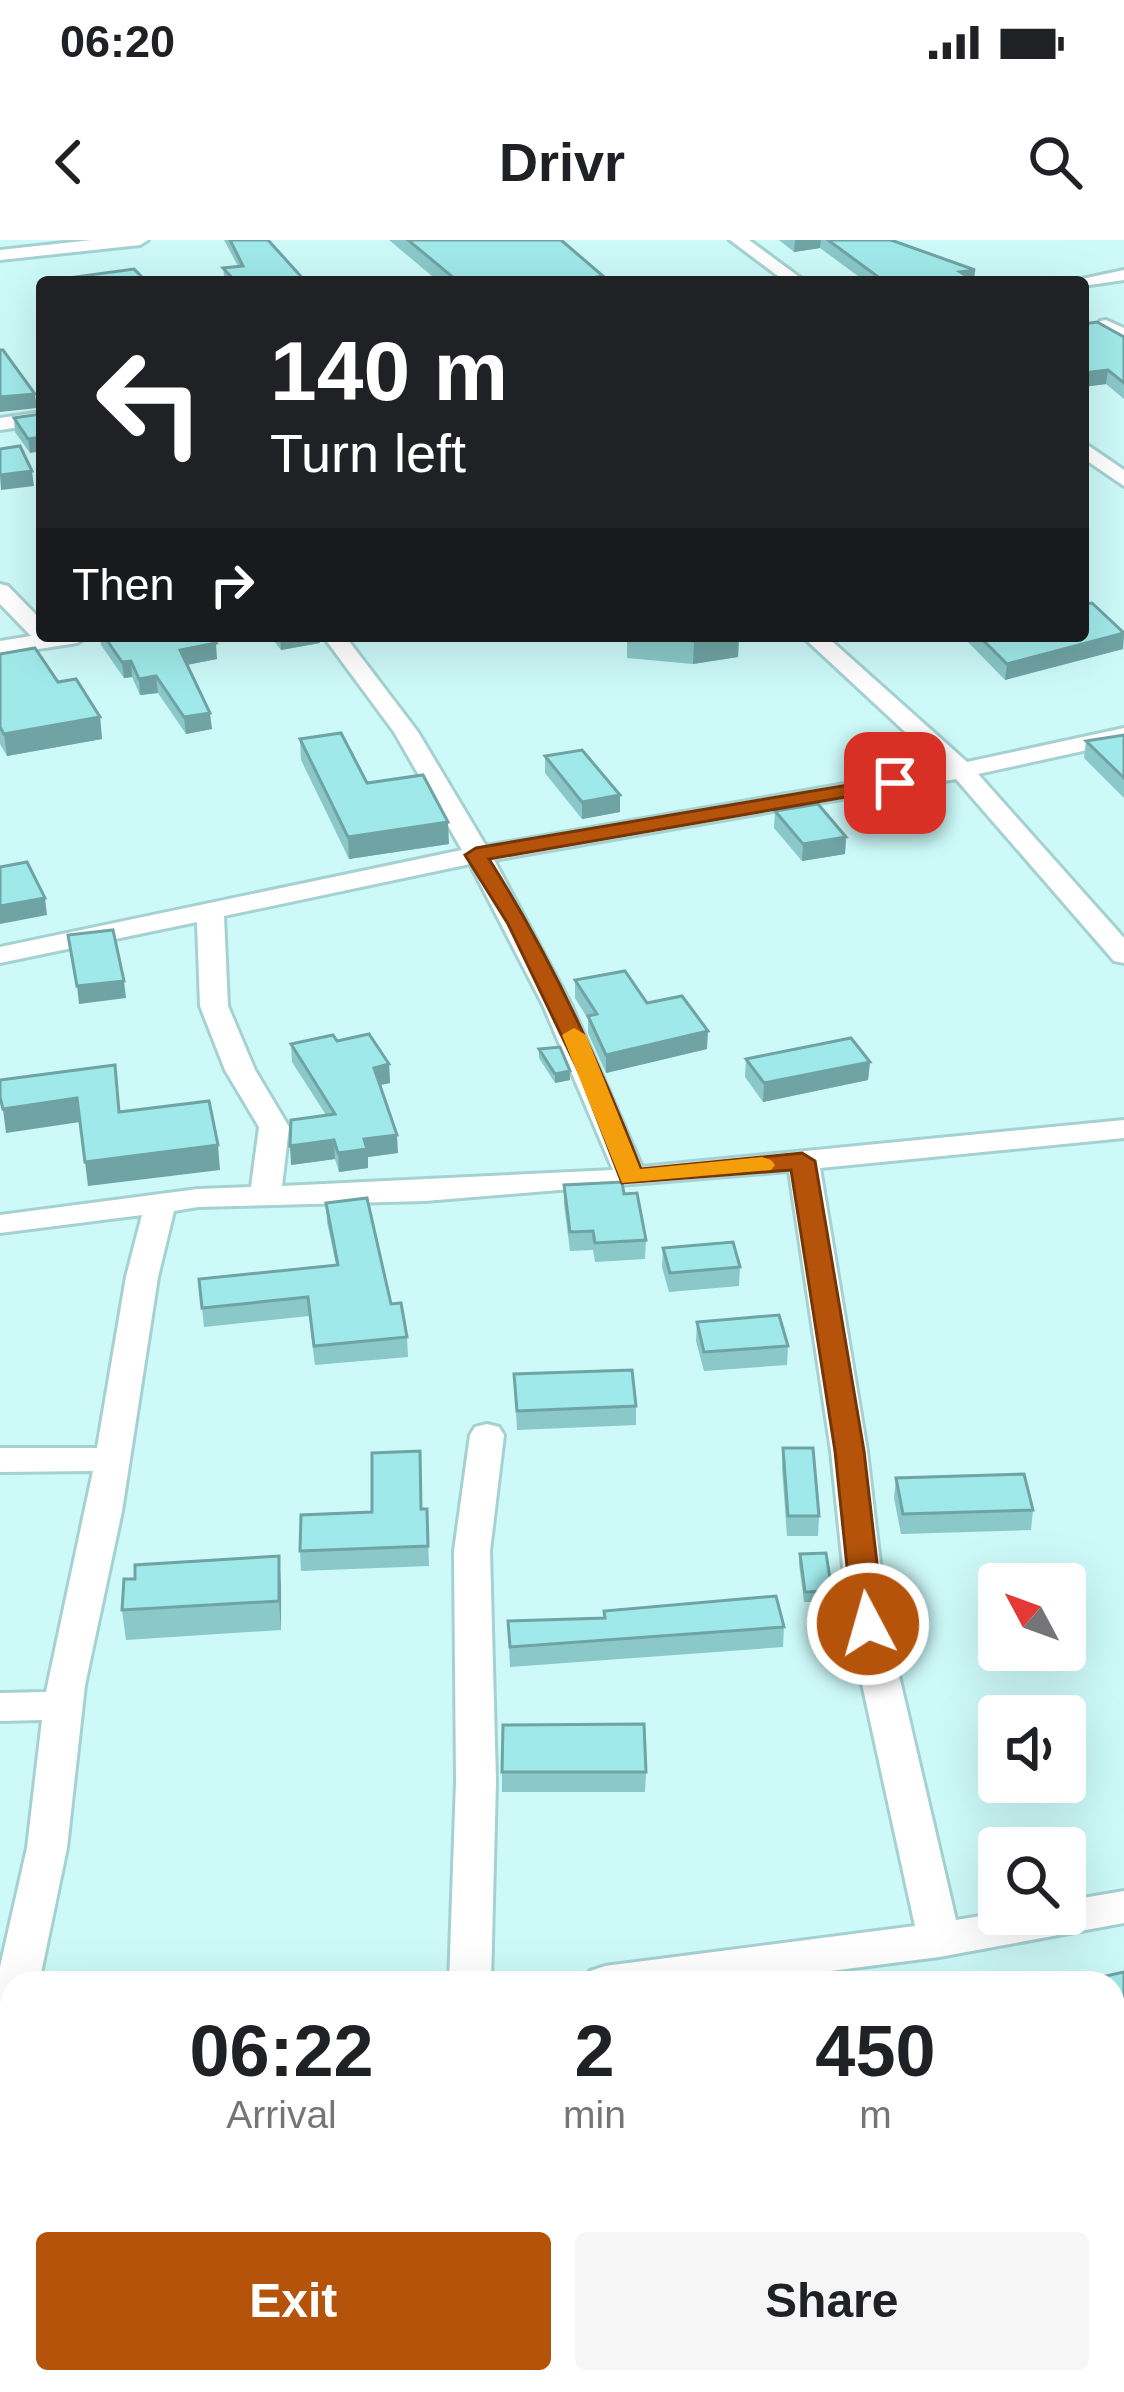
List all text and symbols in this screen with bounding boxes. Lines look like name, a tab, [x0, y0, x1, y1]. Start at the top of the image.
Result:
text: 06:20	[60, 16, 175, 67]
icon: back	[36, 129, 102, 195]
icon: search	[1022, 129, 1088, 195]
text: Drivr	[499, 132, 625, 192]
icon: left	[72, 324, 228, 480]
text: 140 m	[270, 324, 508, 418]
text: Turn left	[270, 423, 466, 483]
icon: right	[199, 552, 265, 618]
text: Then	[72, 559, 175, 610]
pin	[844, 732, 946, 834]
icon: arrive	[862, 750, 928, 816]
position arrow	[805, 1561, 931, 1687]
north arrow	[978, 1563, 1086, 1671]
map controls	[978, 1563, 1086, 1935]
button: sound	[978, 1695, 1086, 1803]
button: search	[978, 1827, 1086, 1935]
text: 06:22	[189, 2011, 374, 2091]
text: 2	[574, 2011, 615, 2091]
text: 450	[815, 2011, 936, 2091]
text: Arrival	[226, 2093, 337, 2136]
text: min	[563, 2093, 626, 2136]
text: m	[859, 2093, 892, 2136]
button: Exit	[36, 2232, 551, 2370]
button: Share	[575, 2232, 1089, 2370]

